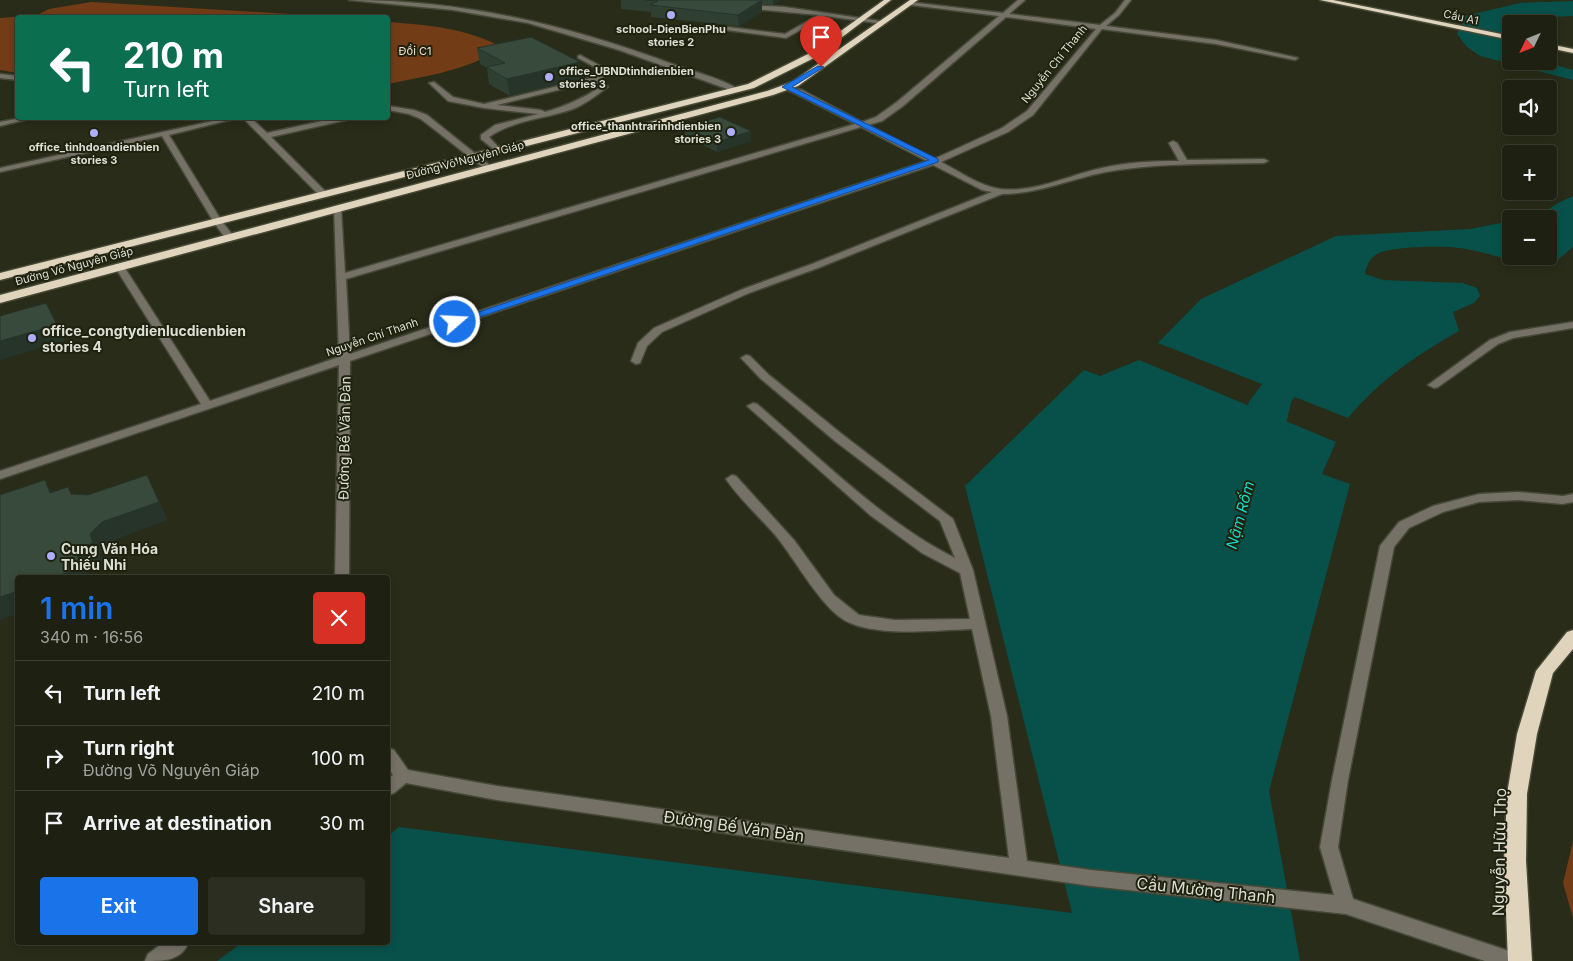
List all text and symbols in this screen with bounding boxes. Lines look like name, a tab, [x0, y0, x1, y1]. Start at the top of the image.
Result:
street label: Cầu A1	[1442, 6, 1480, 28]
marker: school-DienBienPhu stories 2	[665, 9, 677, 21]
north arrow	[1502, 15, 1558, 70]
map controls	[1502, 15, 1557, 265]
pin	[800, 16, 842, 67]
street label: Nguyễn Chí Thanh	[1017, 21, 1090, 106]
place label: school-DienBienPhu stories 2	[616, 22, 726, 49]
icon: arrive	[807, 23, 835, 51]
text: 210 m	[123, 34, 224, 76]
icon: left	[40, 35, 105, 100]
park label: Đồi C1	[399, 44, 431, 58]
place label: office_UBNDtinhdienbien stories 3	[559, 64, 694, 91]
marker: office_UBNDtinhdienbien stories 3	[543, 71, 555, 83]
text: Turn left	[123, 76, 209, 102]
button: sound	[1502, 80, 1557, 135]
place label: office_thanhtrarinhdienbien stories 3	[571, 119, 721, 146]
marker: office_thanhtrarinhdienbien stories 3	[725, 126, 737, 138]
marker: office_tinhdoandienbien stories 3	[88, 127, 100, 139]
street label: Đường Võ Nguyên Giáp	[405, 137, 526, 182]
place label: office_tinhdoandienbien stories 3	[29, 140, 160, 167]
button: +	[1502, 145, 1557, 200]
button: −	[1502, 210, 1557, 265]
street label: Đường Võ Nguyên Giáp	[14, 243, 135, 288]
position arrow	[428, 295, 480, 347]
street label: Nguyễn Chí Thanh	[324, 314, 420, 359]
place label: office_congtydienlucdienbien stories 4	[42, 322, 246, 355]
marker: office_congtydienlucdienbien stories 4	[26, 332, 38, 344]
street label: Đường Bế Văn Đàn	[334, 376, 354, 500]
water label: Nậm Rốm	[1222, 479, 1258, 551]
place label: Cung Văn Hóa Thiếu Nhi	[61, 540, 158, 573]
marker: Cung Văn Hóa Thiếu Nhi	[45, 550, 57, 562]
text: 1 min	[40, 590, 113, 626]
button: close	[313, 592, 365, 644]
text: 340 m · 16:56	[40, 627, 143, 647]
icon: left	[40, 679, 68, 707]
text: Turn left	[83, 682, 161, 705]
text: 210 m	[312, 682, 365, 705]
text: Turn right	[83, 737, 174, 760]
icon: right	[40, 744, 68, 772]
text: 100 m	[311, 747, 365, 770]
text: Đường Võ Nguyên Giáp	[83, 760, 260, 780]
street label: Nguyễn Hữu Thọ	[1488, 788, 1510, 916]
street label: Đường Bế Văn Đàn	[662, 806, 806, 846]
icon: arrive	[40, 809, 68, 837]
text: Arrive at destination	[83, 812, 272, 835]
text: 30 m	[319, 812, 365, 835]
street label: Cầu Mường Thanh	[1136, 873, 1276, 907]
button: Exit	[40, 877, 198, 935]
button: Share	[208, 877, 365, 935]

